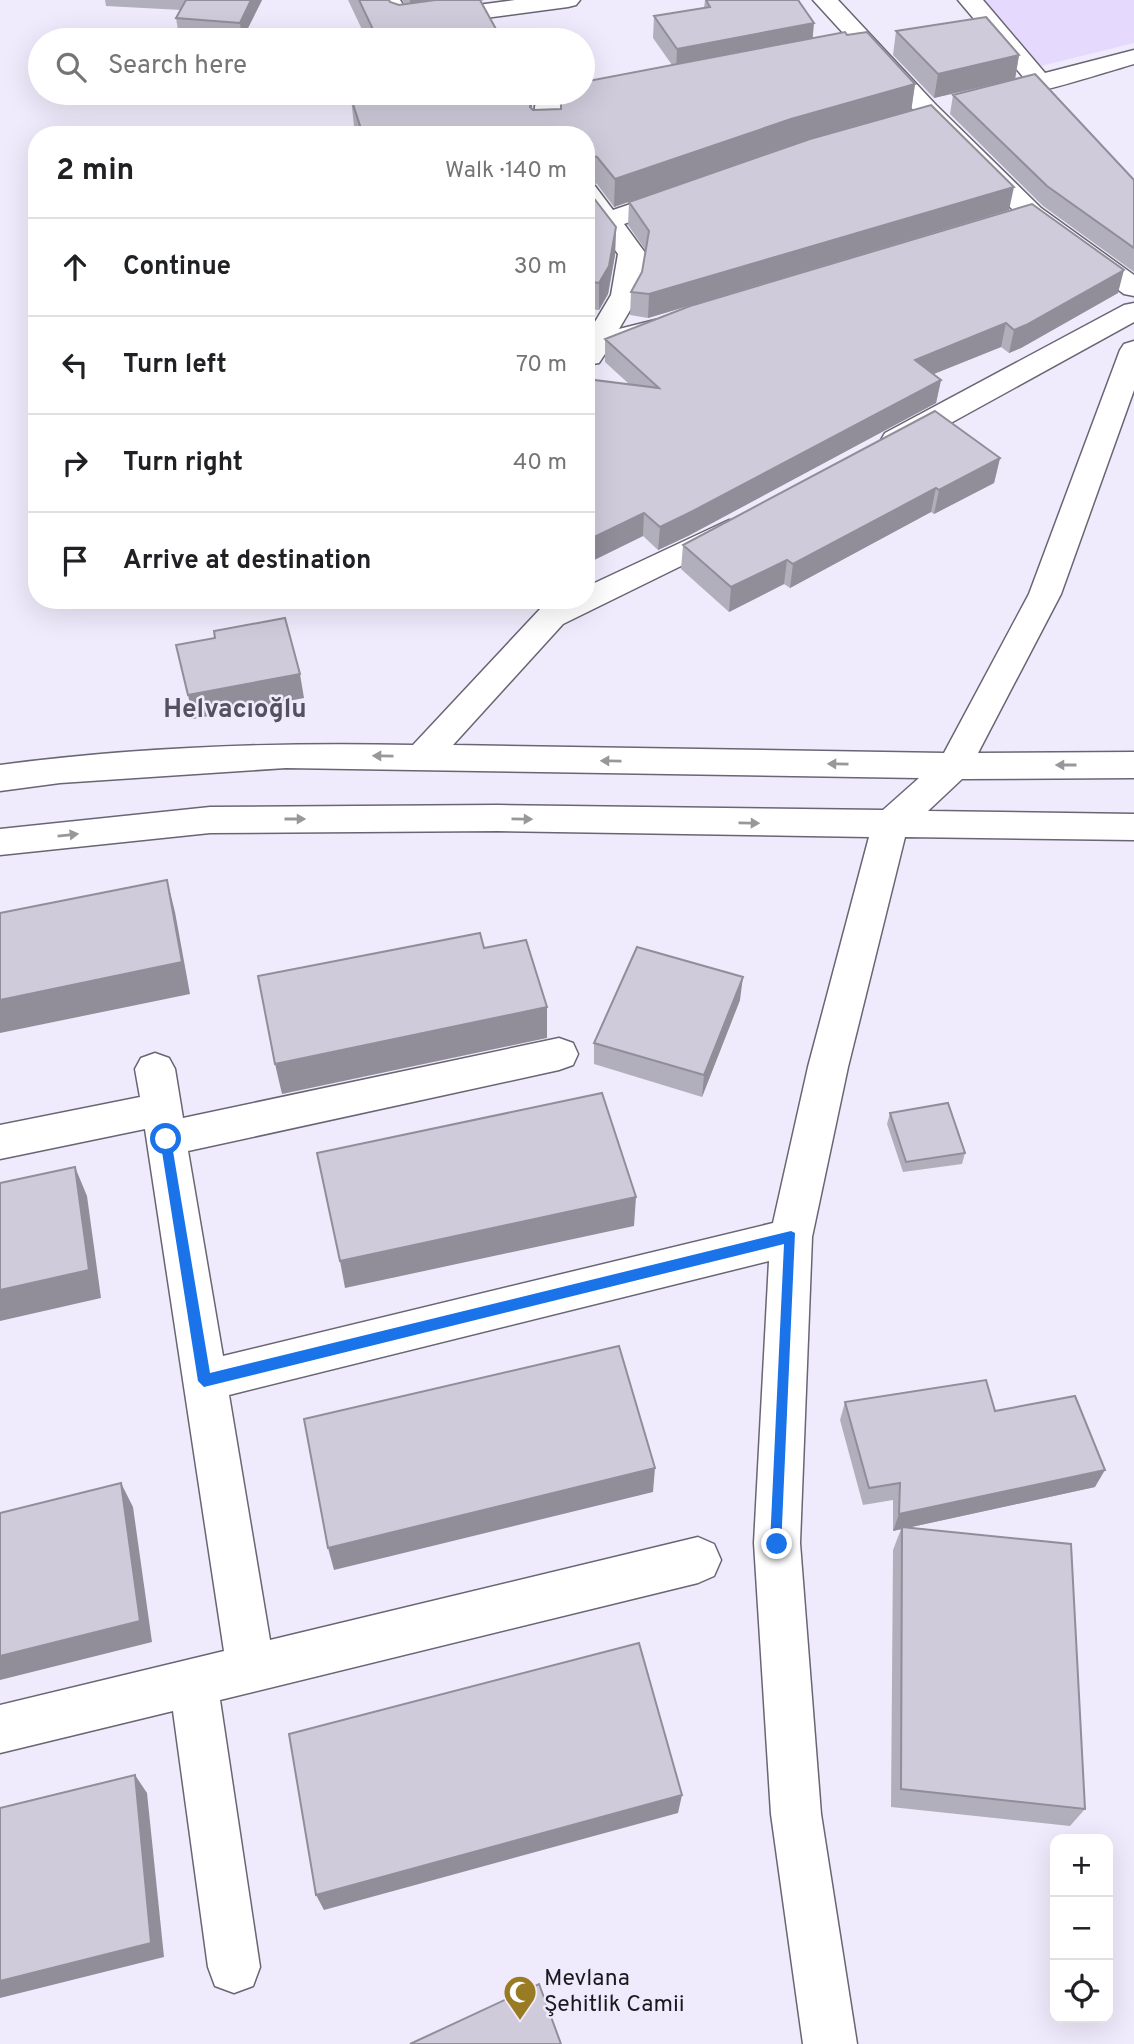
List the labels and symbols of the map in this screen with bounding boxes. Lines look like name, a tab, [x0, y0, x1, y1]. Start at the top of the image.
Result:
district label: Helvacıoğlu	[163, 694, 307, 727]
one-way arrow	[372, 750, 394, 762]
one-way arrow	[600, 755, 622, 767]
one-way arrow	[827, 758, 849, 770]
one-way arrow	[1055, 759, 1077, 771]
one-way arrow	[284, 813, 306, 825]
one-way arrow	[511, 813, 533, 824]
one-way arrow	[739, 817, 761, 829]
one-way arrow	[57, 829, 79, 840]
route start	[150, 1123, 181, 1154]
route end	[761, 1528, 792, 1559]
place label: Mevlana Şehitlik Camii	[544, 1965, 685, 2020]
mosque icon: Mevlana Şehitlik Camii	[501, 1973, 539, 2022]

